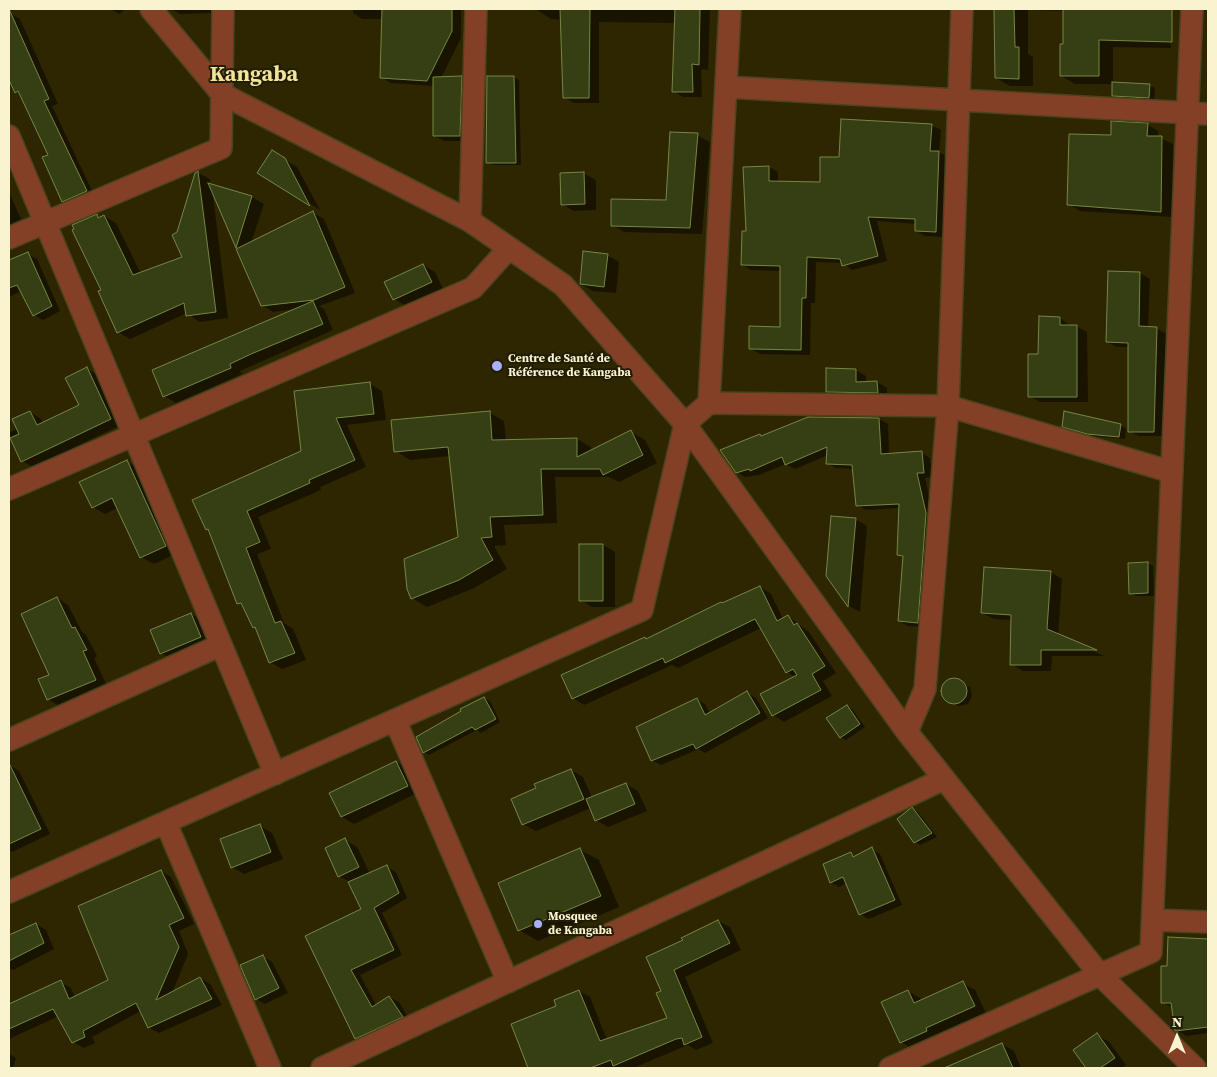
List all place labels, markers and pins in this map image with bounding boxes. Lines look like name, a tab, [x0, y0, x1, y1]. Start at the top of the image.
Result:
place label: Centre de Santé de Référence de Kangaba	[508, 352, 631, 380]
marker: Centre de Santé de Référence de Kangaba	[490, 359, 504, 373]
place label: Mosquee de Kangaba	[548, 910, 612, 938]
marker: Mosquee de Kangaba	[532, 918, 544, 930]

